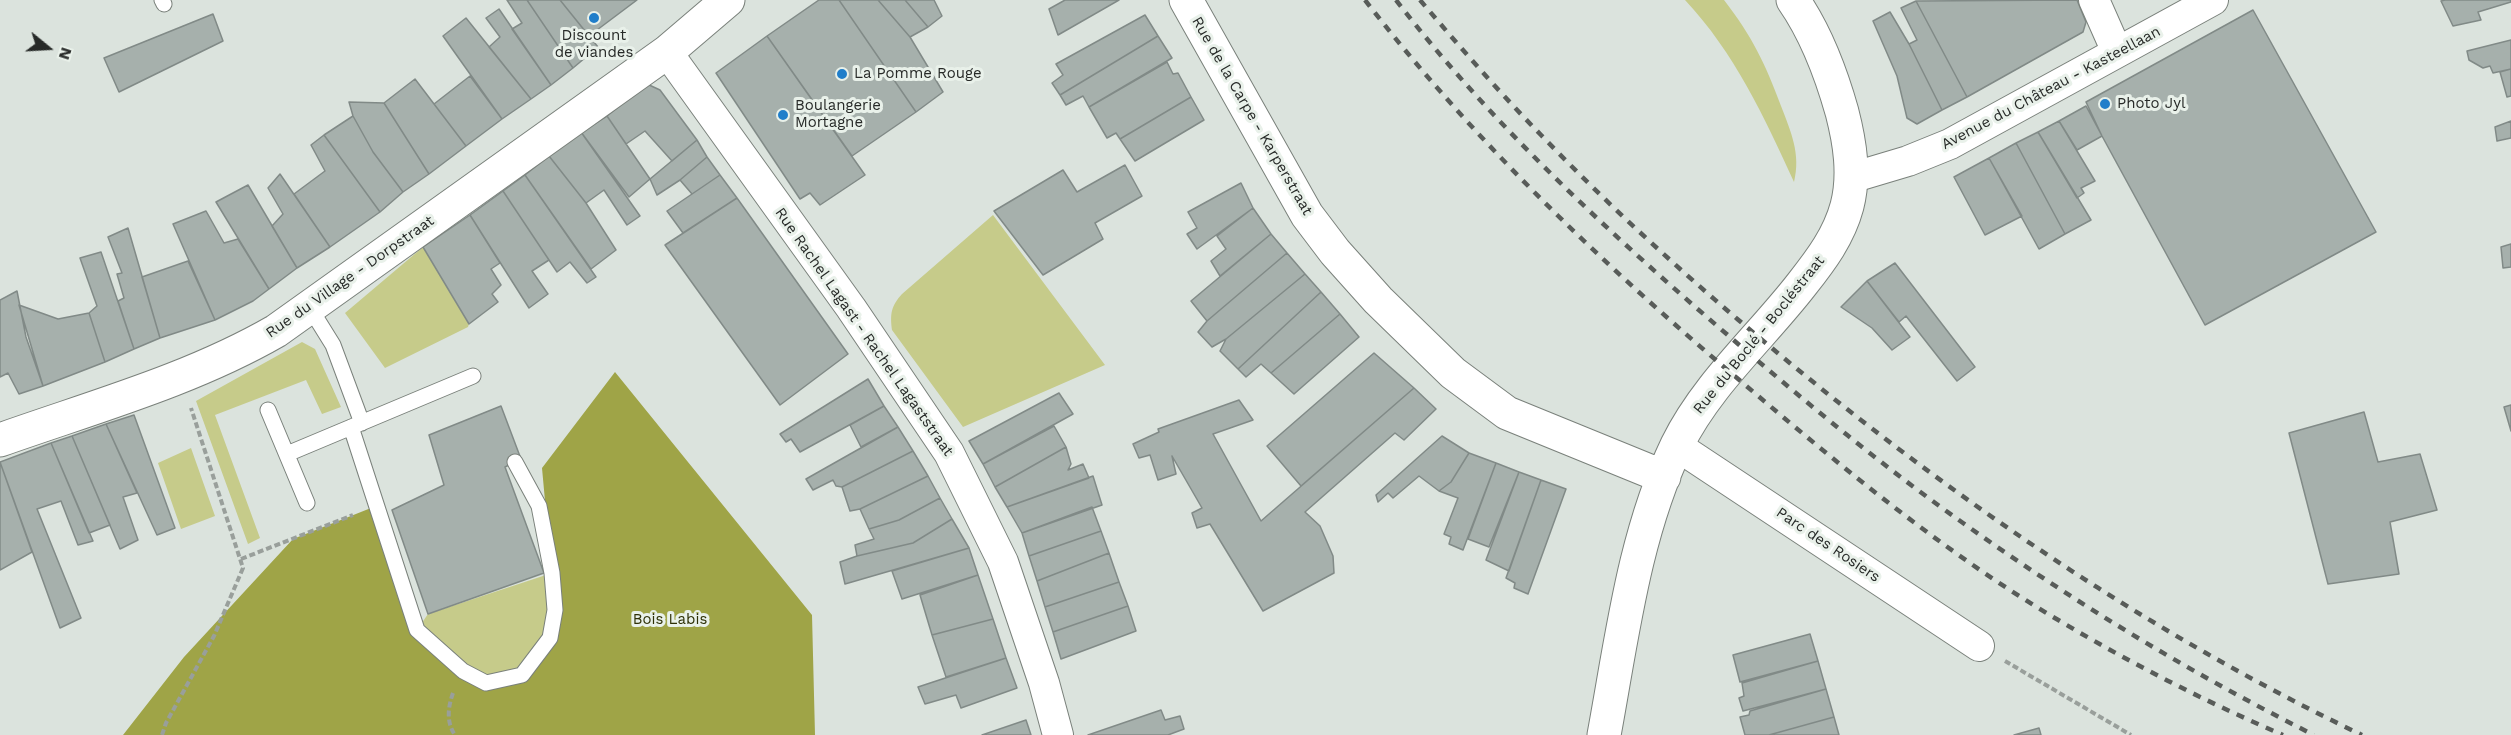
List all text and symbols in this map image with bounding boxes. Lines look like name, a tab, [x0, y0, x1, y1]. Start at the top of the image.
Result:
marker: Discount de viandes	[587, 11, 601, 25]
street label: Rue de la Carpe - Karperstraat	[1188, 14, 1316, 218]
north arrow	[18, 18, 78, 78]
street label: Avenue du Château - Kasteellaan	[1938, 22, 2164, 154]
place label: Discount de viandes	[555, 27, 633, 62]
text: N	[55, 45, 76, 62]
place label: La Pomme Rouge	[854, 65, 982, 83]
marker: La Pomme Rouge	[835, 67, 849, 81]
place label: Photo Jyl	[2117, 95, 2186, 113]
place label: Boulangerie Mortagne	[795, 97, 881, 132]
marker: Photo Jyl	[2098, 97, 2112, 111]
marker: Boulangerie Mortagne	[776, 108, 790, 122]
street label: Rue Rachel Lagast - Rachel Lagaststraat	[771, 204, 957, 460]
street label: Rue du Village - Dorpstraat	[263, 212, 437, 342]
street label: Rue du Boclé - Bocléstraat	[1690, 252, 1828, 418]
street label: Parc des Rosiers	[1773, 504, 1883, 586]
park label: Bois Labis	[633, 611, 707, 629]

